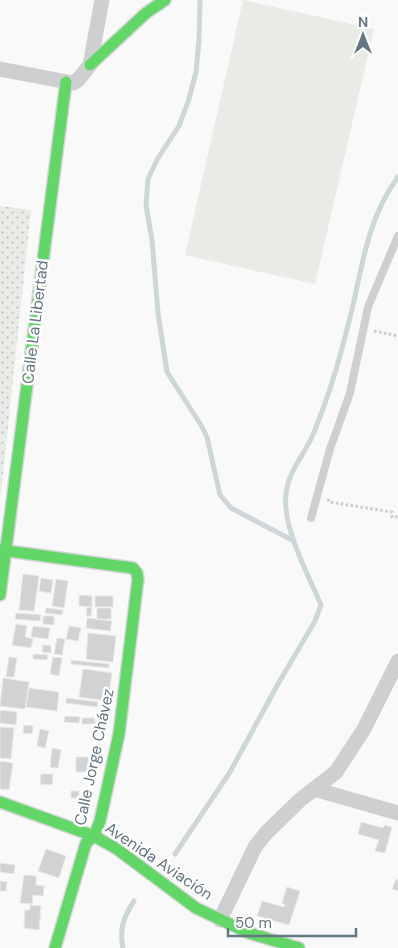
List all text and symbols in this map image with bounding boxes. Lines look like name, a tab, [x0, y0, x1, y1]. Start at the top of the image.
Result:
north arrow	[338, 10, 388, 60]
text: N	[358, 13, 368, 31]
street label: Calle La Libertad	[17, 259, 53, 385]
street label: Calle Jorge Chávez	[69, 687, 119, 827]
street label: Avenida Aviación	[101, 817, 217, 905]
scale bar	[228, 906, 356, 938]
text: 50 m	[235, 913, 272, 933]

